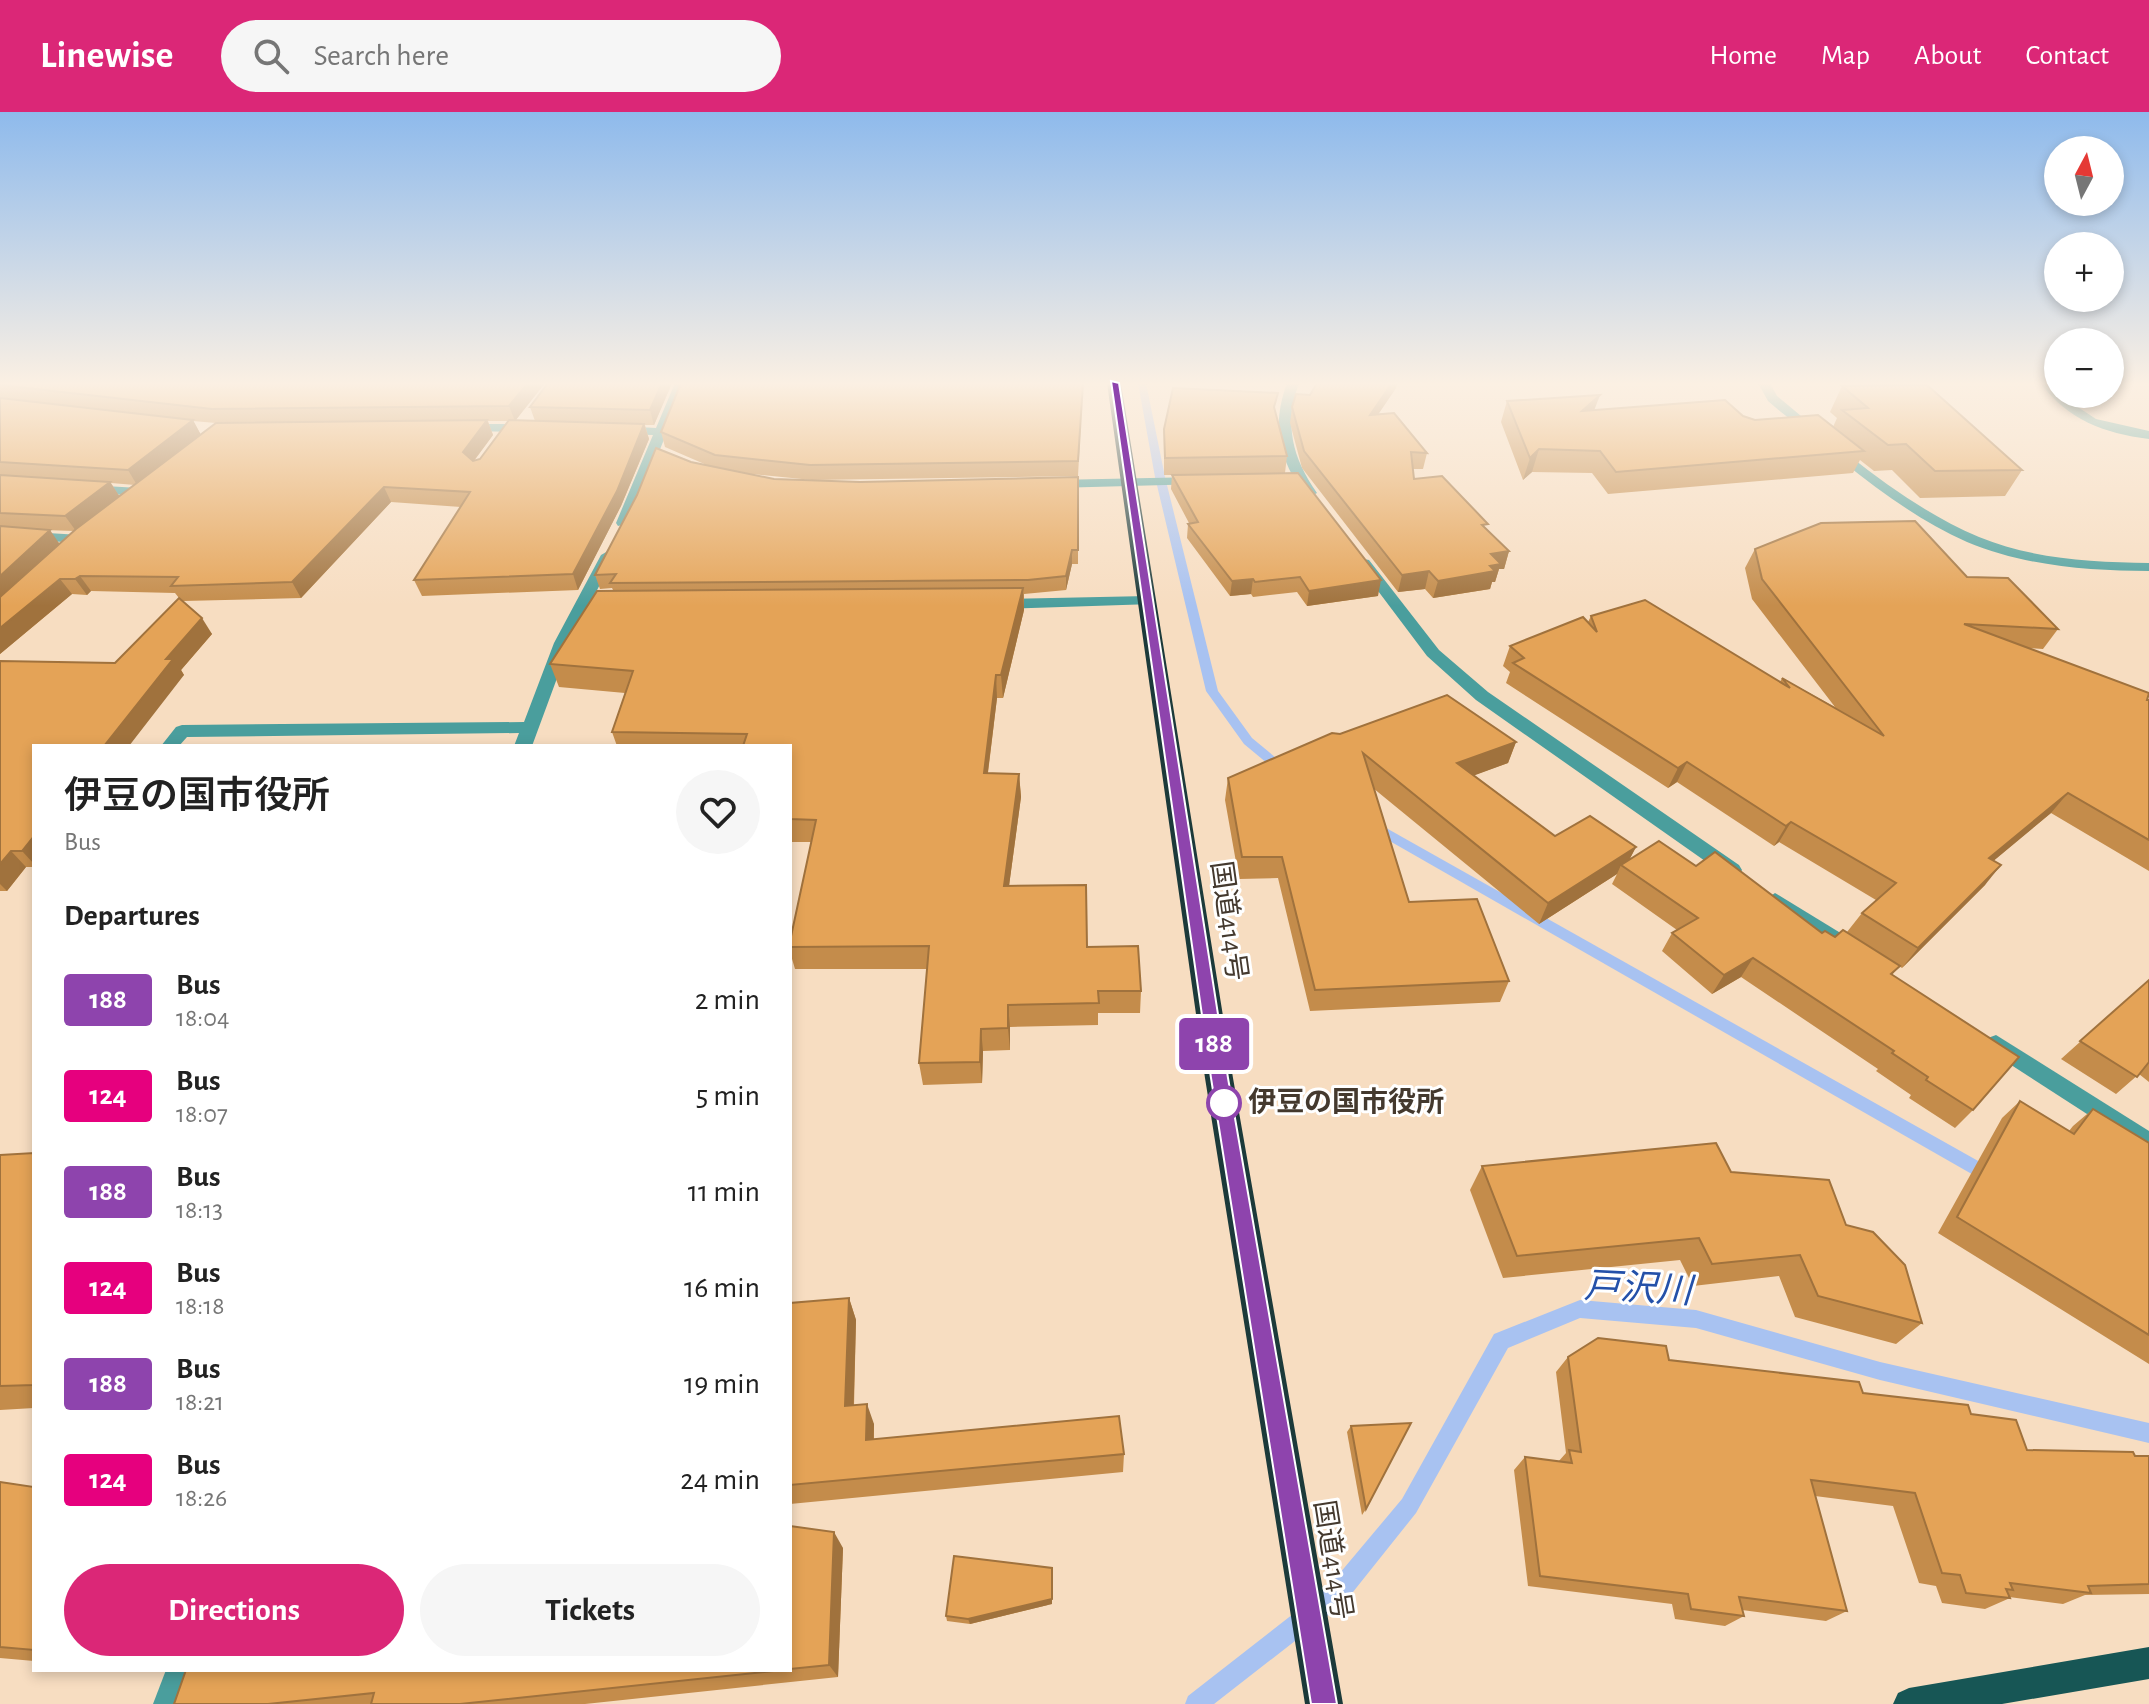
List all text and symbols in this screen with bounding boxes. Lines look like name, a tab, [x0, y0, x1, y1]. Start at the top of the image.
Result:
search box	[221, 20, 781, 92]
icon: search	[249, 34, 293, 78]
text: Linewise	[40, 37, 173, 75]
text: Search here	[313, 41, 449, 71]
text: Home	[1710, 42, 1777, 70]
text: Map	[1821, 42, 1870, 70]
text: About	[1914, 42, 1982, 70]
text: Contact	[2026, 42, 2109, 70]
north arrow	[2044, 136, 2124, 216]
map controls	[2044, 136, 2124, 408]
button: +	[2044, 232, 2124, 312]
button: −	[2044, 328, 2124, 408]
button: heart	[676, 770, 760, 854]
text: 伊豆の国市役所	[64, 778, 330, 816]
text: Bus	[64, 829, 101, 855]
street label: 国道414号	[1206, 859, 1252, 983]
text: Departures	[64, 901, 200, 931]
text: Bus	[176, 970, 221, 1000]
text: 2 min	[695, 985, 760, 1015]
text: 188	[89, 986, 127, 1014]
text: 18:04	[176, 1005, 229, 1031]
line badge: 188	[1168, 1018, 1260, 1070]
text: 188	[1195, 1030, 1233, 1058]
text: Bus	[176, 1066, 221, 1096]
text: 5 min	[696, 1081, 760, 1111]
text: 124	[89, 1082, 127, 1110]
marker: 伊豆の国市役所	[1207, 1086, 1241, 1120]
place label: 伊豆の国市役所	[1248, 1087, 1444, 1117]
text: 18:07	[176, 1101, 228, 1127]
text: Bus	[176, 1162, 221, 1192]
text: 11 min	[688, 1177, 760, 1207]
text: 188	[89, 1178, 127, 1206]
text: 18:13	[176, 1197, 223, 1223]
text: Bus	[176, 1258, 221, 1288]
water label: 戸沢川	[1583, 1267, 1697, 1310]
text: 16 min	[684, 1273, 760, 1303]
text: 124	[89, 1274, 127, 1302]
text: 18:18	[176, 1293, 225, 1319]
text: Bus	[176, 1354, 221, 1384]
text: 19 min	[684, 1369, 760, 1399]
text: 188	[89, 1370, 127, 1398]
text: 18:21	[176, 1389, 224, 1415]
text: Bus	[176, 1450, 221, 1480]
text: 24 min	[680, 1465, 760, 1495]
text: 124	[89, 1466, 127, 1494]
text: 18:26	[176, 1485, 227, 1511]
street label: 国道414号	[1309, 1498, 1357, 1622]
button: Directions	[64, 1564, 404, 1656]
button: Tickets	[420, 1564, 760, 1656]

